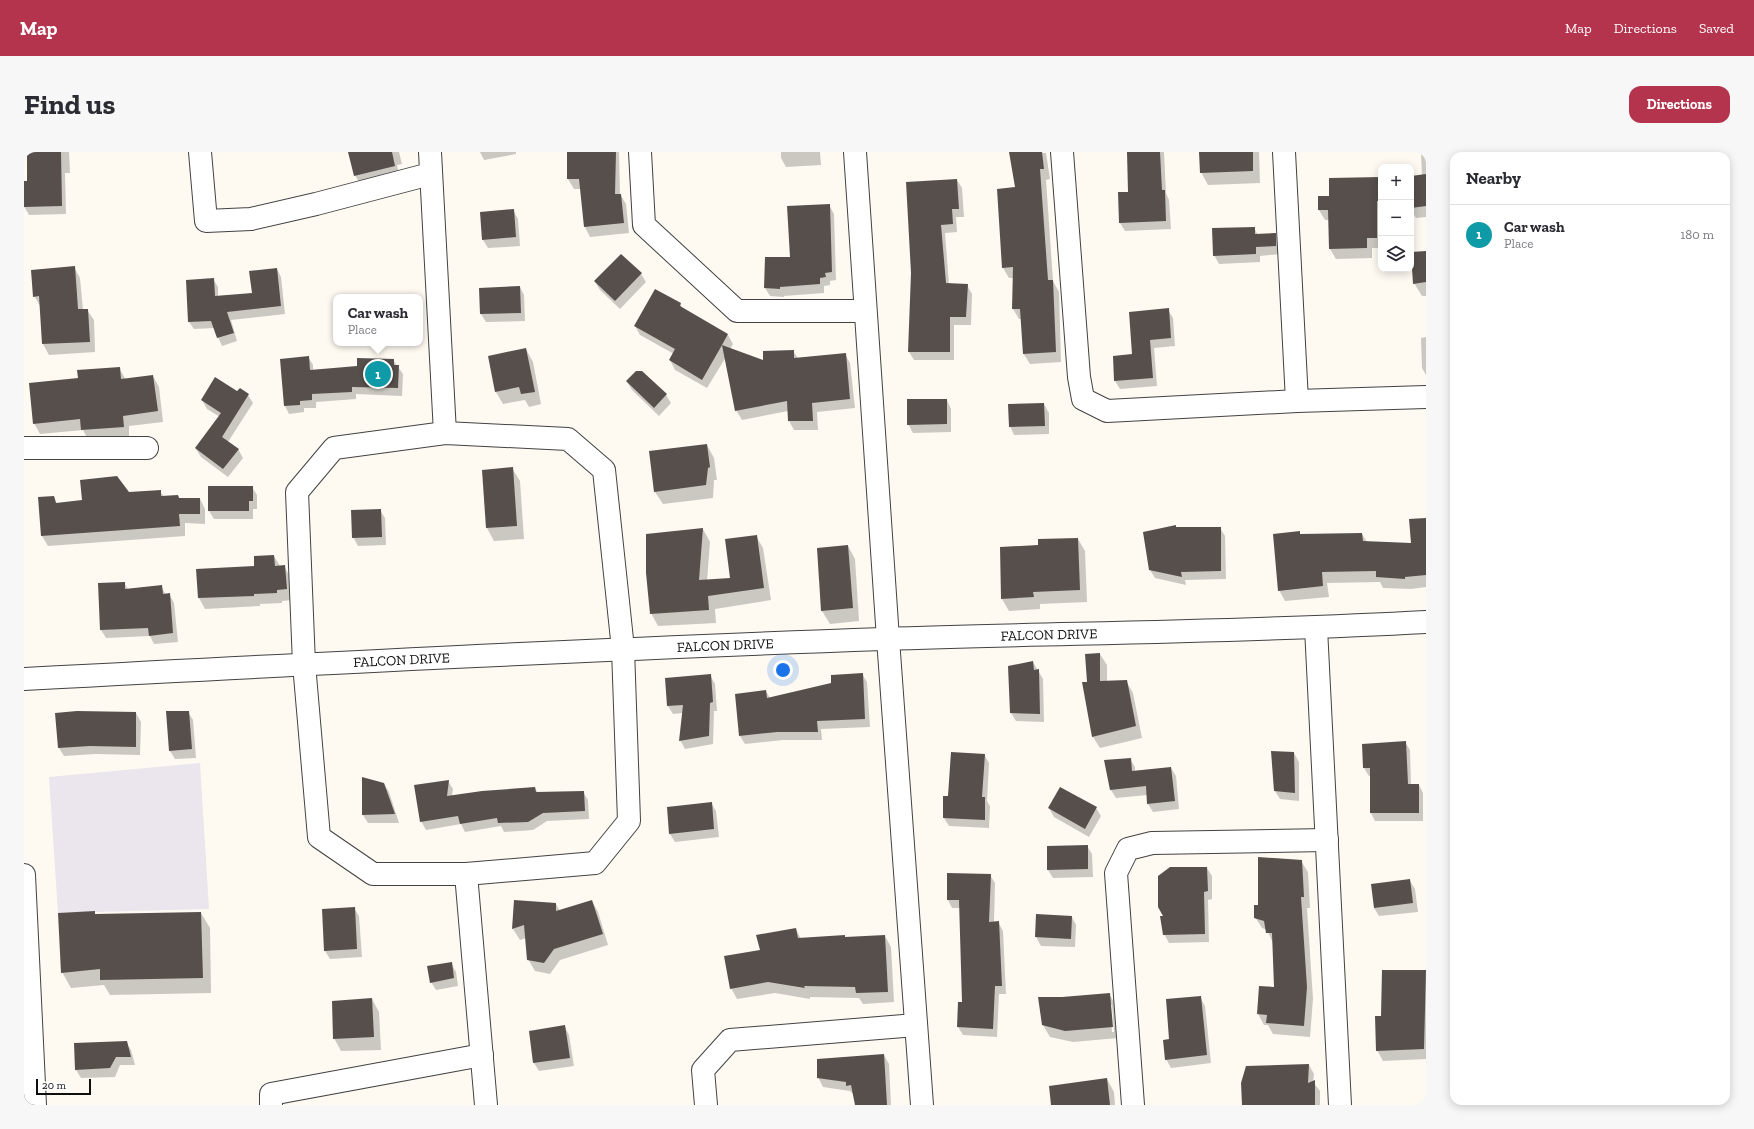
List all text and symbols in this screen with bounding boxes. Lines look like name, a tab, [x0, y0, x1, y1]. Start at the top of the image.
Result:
text: Map	[20, 17, 57, 40]
text: Map	[1565, 20, 1592, 37]
text: Directions	[1614, 20, 1677, 37]
text: Saved	[1699, 20, 1734, 37]
button: Directions	[1629, 86, 1730, 123]
text: Find us	[24, 88, 115, 121]
map controls	[1378, 164, 1414, 272]
button: +	[1378, 164, 1414, 200]
text: Nearby	[1466, 168, 1521, 188]
button: −	[1378, 200, 1414, 236]
text: Car wash	[1504, 218, 1565, 236]
text: 1	[1476, 227, 1482, 242]
text: 180 m	[1680, 227, 1714, 242]
button: layers	[1378, 236, 1414, 272]
text: Place	[1504, 236, 1533, 251]
popup	[333, 294, 423, 346]
text: Car wash	[348, 304, 408, 322]
text: Place	[348, 322, 377, 337]
pin: 1	[365, 359, 391, 389]
street label: FALCON DRIVE	[1000, 625, 1098, 645]
street label: FALCON DRIVE	[677, 635, 774, 656]
street label: FALCON DRIVE	[353, 649, 450, 671]
your location	[773, 660, 793, 680]
scale bar	[36, 1077, 91, 1096]
text: 20 m	[42, 1079, 66, 1092]

